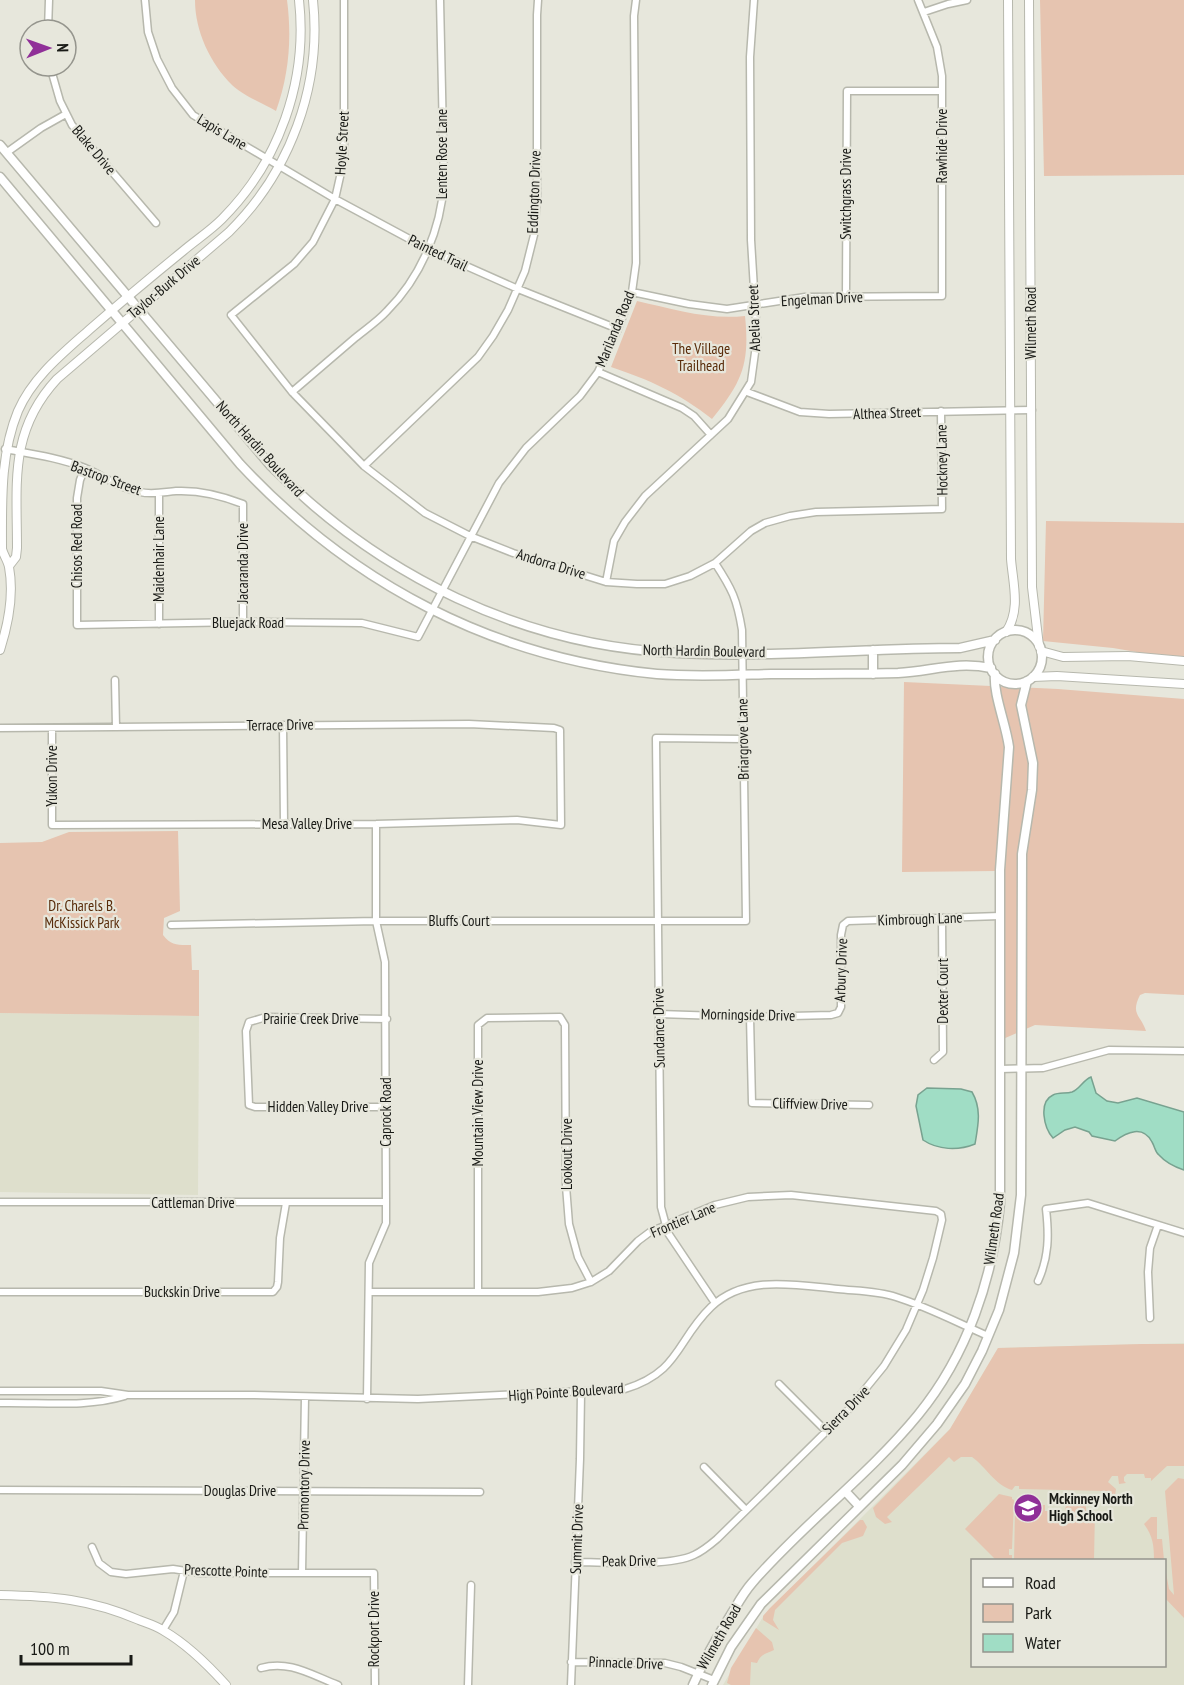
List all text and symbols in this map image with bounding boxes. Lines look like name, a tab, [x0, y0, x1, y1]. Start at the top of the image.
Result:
north arrow	[18, 18, 78, 78]
text: N	[53, 43, 73, 52]
street label: Rawhide Drive	[932, 108, 951, 184]
street label: Lapis Lane	[194, 109, 251, 154]
street label: Lenten Rose Lane	[432, 109, 451, 199]
street label: Hoyle Street	[330, 111, 353, 175]
street label: Blake Drive	[68, 121, 121, 178]
street label: Switchgrass Drive	[836, 148, 855, 240]
street label: Eddington Drive	[523, 150, 544, 234]
street label: Painted Trail	[405, 230, 472, 275]
street label: Taylor-Burk Drive	[123, 251, 204, 323]
street label: Abelia Street	[743, 284, 764, 352]
street label: Engelman Drive	[781, 287, 863, 310]
street label: Wilmeth Road	[1021, 287, 1040, 359]
street label: Marilanda Road	[591, 288, 638, 370]
park label: The Village Trailhead	[672, 339, 730, 375]
street label: North Hardin Boulevard	[212, 397, 308, 501]
street label: Althea Street	[853, 402, 921, 423]
street label: Hockney Lane	[931, 424, 952, 496]
street label: Bastrop Street	[68, 456, 144, 499]
street label: Chisos Red Road	[67, 504, 86, 588]
street label: Maidenhair Lane	[149, 516, 168, 602]
street label: Jacaranda Drive	[233, 523, 252, 604]
street label: Andorra Drive	[514, 544, 588, 583]
street label: Bluejack Road	[212, 613, 284, 632]
street label: North Hardin Boulevard	[643, 640, 765, 661]
street label: Briargrove Lane	[732, 698, 753, 780]
street label: Terrace Drive	[246, 714, 314, 735]
street label: Yukon Drive	[42, 745, 61, 807]
street label: Mesa Valley Drive	[262, 814, 352, 833]
park label: Dr. Charels B. McKissick Park	[44, 896, 120, 932]
street label: Kimbrough Lane	[877, 908, 963, 929]
street label: Bluffs Court	[428, 911, 490, 930]
street label: Arbury Drive	[830, 938, 851, 1002]
street label: Dexter Court	[933, 958, 952, 1024]
street label: Sundance Drive	[648, 988, 669, 1068]
street label: Morningside Drive	[701, 1004, 795, 1025]
street label: Prairie Creek Drive	[263, 1009, 359, 1028]
street label: Mountain View Drive	[468, 1059, 487, 1167]
street label: Caprock Road	[376, 1077, 395, 1147]
street label: Cliffview Drive	[772, 1093, 848, 1114]
street label: Hidden Valley Drive	[268, 1097, 368, 1116]
street label: Lookout Drive	[557, 1118, 576, 1190]
street label: Wilmeth Road	[979, 1192, 1008, 1266]
street label: Cattleman Drive	[151, 1193, 235, 1212]
street label: Frontier Lane	[647, 1197, 718, 1242]
street label: Buckskin Drive	[144, 1282, 220, 1301]
street label: High Pointe Boulevard	[508, 1378, 624, 1405]
street label: Sierra Drive	[818, 1381, 873, 1438]
street label: Promontory Drive	[293, 1440, 314, 1530]
street label: Douglas Drive	[204, 1481, 276, 1500]
place label: Mckinney North High School	[1049, 1489, 1133, 1525]
school or university icon: Mckinney North High School	[1012, 1492, 1044, 1524]
street label: Summit Drive	[566, 1504, 587, 1574]
street label: Peak Drive	[602, 1551, 656, 1570]
legend	[971, 1559, 1166, 1667]
street label: Prescotte Pointe	[184, 1560, 268, 1581]
text: Road	[1025, 1571, 1056, 1594]
street label: Rockport Drive	[364, 1591, 383, 1667]
street label: Wilmeth Road	[692, 1601, 745, 1673]
text: Park	[1025, 1601, 1052, 1624]
scale bar	[21, 1628, 130, 1666]
text: Water	[1025, 1631, 1061, 1654]
text: 100 m	[30, 1637, 70, 1660]
street label: Pinnacle Drive	[588, 1652, 664, 1673]

